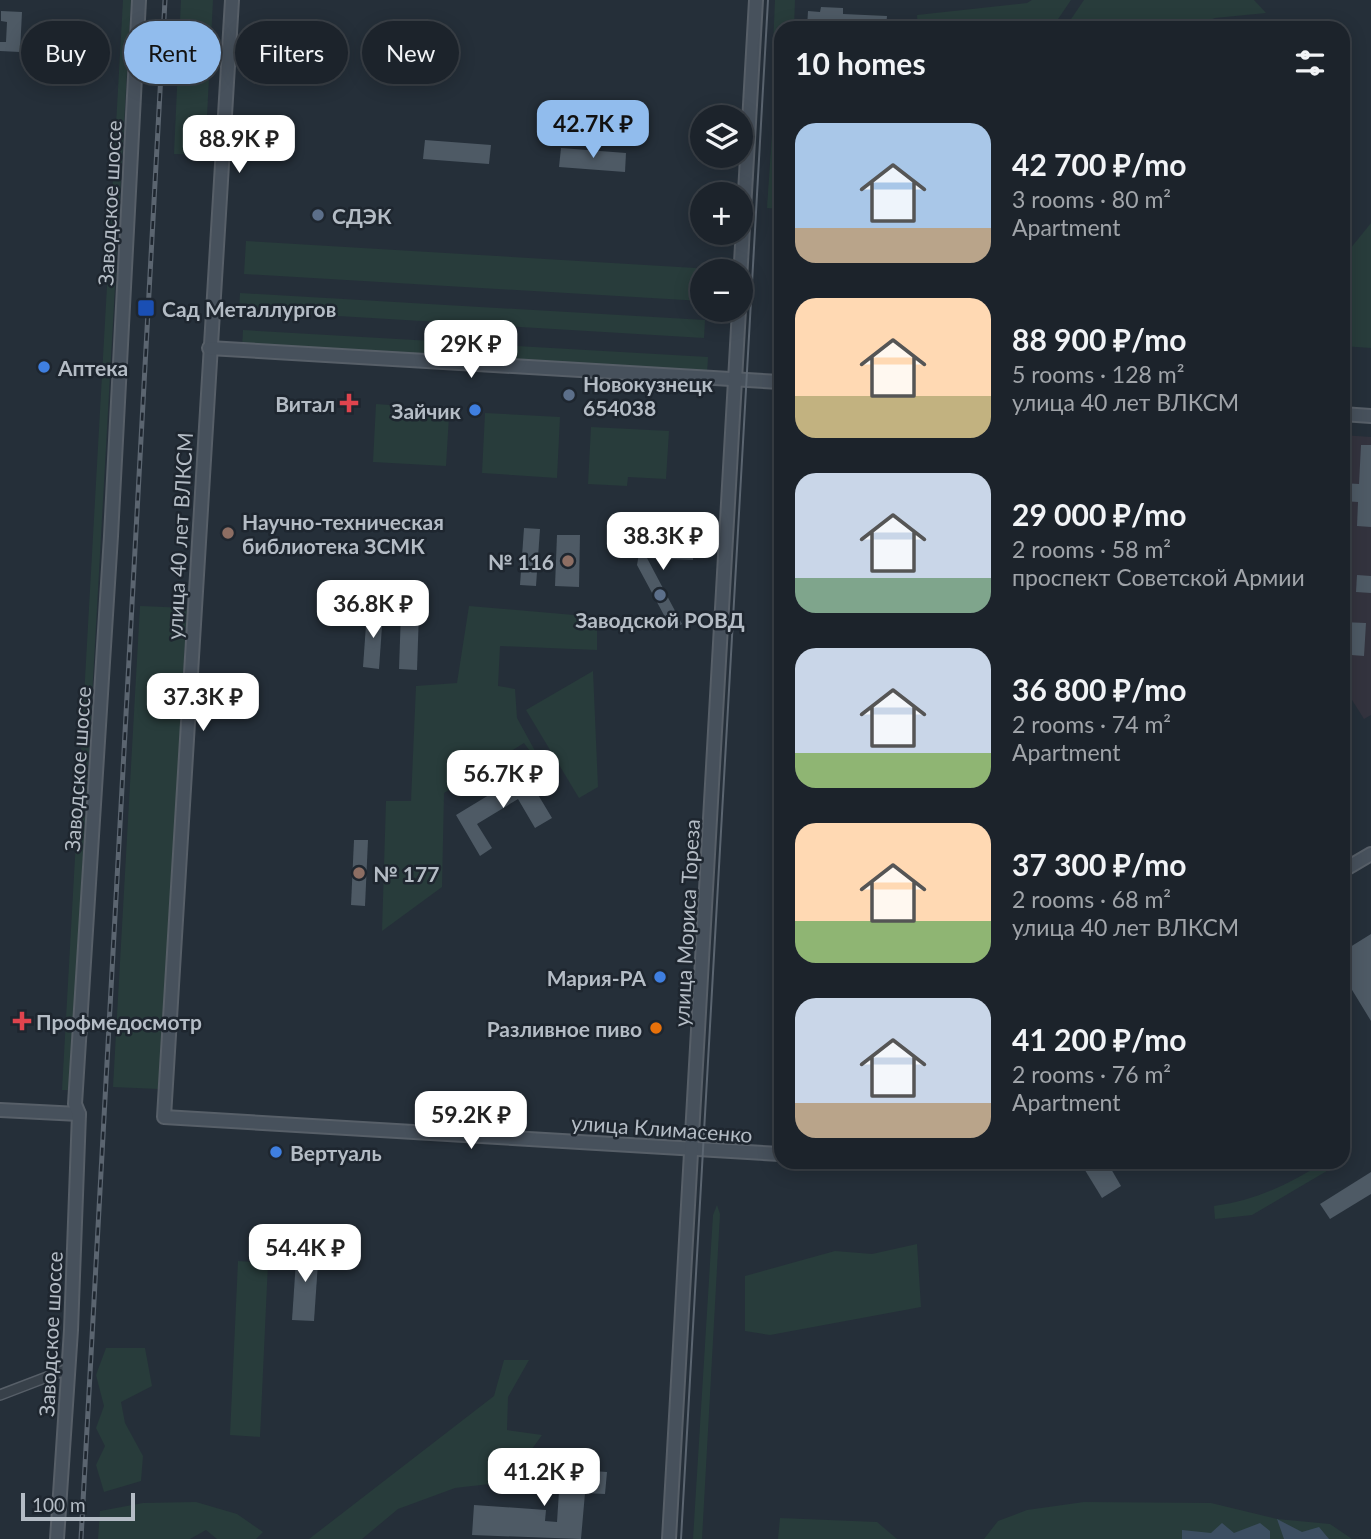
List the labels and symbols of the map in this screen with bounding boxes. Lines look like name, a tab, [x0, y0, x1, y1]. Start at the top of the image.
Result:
pin: 42.7K ₽	[528, 100, 658, 160]
pin: 88.9K ₽	[174, 116, 304, 175]
street label: Заводское шоссе	[92, 120, 126, 286]
place label: СДЭК	[332, 203, 392, 228]
marker: СДЭК	[310, 207, 326, 223]
place label: Сад Металлургов	[162, 296, 336, 321]
marker: Сад Металлургов	[136, 298, 156, 318]
pin: 29K ₽	[422, 320, 520, 380]
place label: Аптека	[57, 355, 128, 380]
marker: Аптека	[36, 359, 52, 375]
place label: Новокузнецк 654038	[583, 371, 714, 420]
marker: Новокузнецк 654038	[561, 387, 577, 403]
place label: Витал	[275, 391, 335, 416]
marker: Витал	[341, 395, 357, 411]
place label: Зайчик	[391, 398, 462, 423]
marker: Зайчик	[467, 402, 483, 418]
street label: улица 40 лет ВЛКСМ	[161, 432, 197, 640]
place label: Научно-техническая библиотека ЗСМК	[242, 509, 444, 558]
pin: 38.3K ₽	[598, 512, 728, 572]
marker: Научно-техническая библиотека ЗСМК	[220, 525, 236, 541]
place label: № 116	[488, 549, 554, 574]
marker: № 116	[560, 553, 576, 569]
pin: 36.8K ₽	[308, 580, 438, 640]
marker: Заводской РОВД	[652, 587, 668, 603]
place label: Заводской РОВД	[575, 607, 745, 632]
pin: 37.3K ₽	[138, 674, 268, 733]
street label: Заводское шоссе	[59, 685, 95, 853]
pin: 56.7K ₽	[438, 750, 568, 810]
street label: улица Мориса Тореза	[668, 819, 704, 1027]
place label: № 177	[373, 861, 439, 886]
marker: № 177	[351, 865, 367, 881]
place label: Мария-РА	[547, 965, 646, 990]
marker: Мария-РА	[652, 969, 668, 985]
place label: Профмедосмотр	[36, 1009, 202, 1034]
marker: Профмедосмотр	[14, 1013, 30, 1029]
place label: Разливное пиво	[487, 1016, 642, 1041]
marker: Разливное пиво	[648, 1020, 664, 1036]
pin: 59.2K ₽	[406, 1092, 536, 1151]
street label: улица Климасенко	[571, 1109, 754, 1147]
place label: Вертуаль	[290, 1140, 382, 1165]
marker: Вертуаль	[268, 1144, 284, 1160]
pin: 54.4K ₽	[240, 1224, 370, 1284]
street label: Заводское шоссе	[33, 1251, 67, 1417]
pin: 41.2K ₽	[479, 1448, 609, 1508]
scale bar	[21, 1490, 135, 1522]

